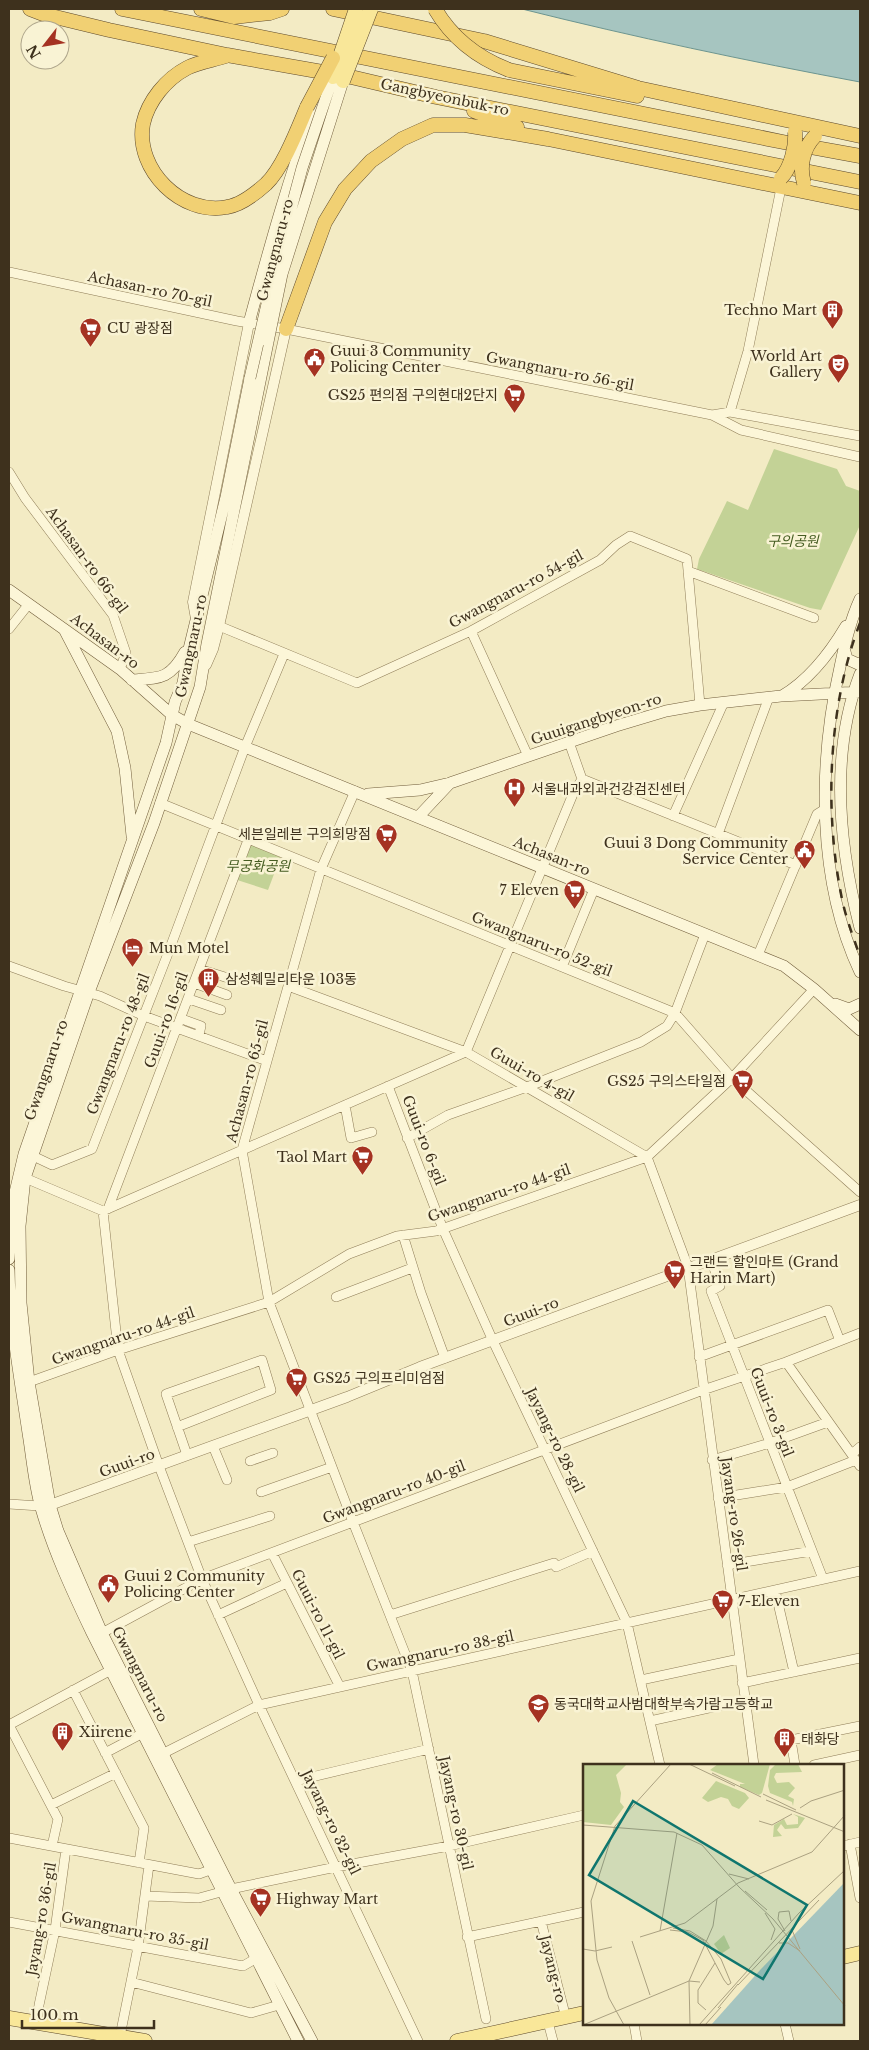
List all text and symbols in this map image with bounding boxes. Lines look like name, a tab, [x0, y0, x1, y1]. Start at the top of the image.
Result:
north arrow	[20, 20, 70, 70]
text: N	[23, 41, 45, 62]
street label: Gangbyeonbuk-ro	[379, 75, 511, 119]
street label: Gwangnaru-ro	[253, 197, 297, 303]
street label: Achasan-ro 70-gil	[85, 267, 214, 311]
building icon: Techno Mart	[821, 298, 845, 329]
place label: Techno Mart	[724, 301, 818, 319]
supermarket icon: CU 광장점	[79, 316, 103, 347]
place label: CU 광장점	[107, 319, 173, 337]
place label: Guui 3 Community Policing Center	[330, 342, 471, 376]
public building icon: Guui 3 Community Policing Center	[302, 347, 326, 378]
place label: World Art Gallery	[750, 347, 823, 381]
street label: Gwangnaru-ro 56-gil	[484, 348, 636, 394]
theatre icon: World Art Gallery	[826, 352, 850, 383]
supermarket icon: GS25 편의점 구의현대2단지	[502, 383, 526, 414]
place label: GS25 편의점 구의현대2단지	[328, 386, 498, 404]
street label: Achasan-ro 66-gil	[42, 502, 132, 617]
park label: 구의공원	[767, 532, 820, 550]
street label: Gwangnaru-ro 54-gil	[446, 546, 587, 632]
street label: Gwangnaru-ro	[171, 593, 211, 699]
street label: Achasan-ro	[66, 609, 143, 673]
street label: Guuigangbyeon-ro	[528, 689, 664, 749]
hospital icon: 서울내과외과건강검진센터	[503, 777, 527, 808]
place label: 서울내과외과건강검진센터	[531, 780, 686, 798]
supermarket icon: 세븐일레븐 구의희망점	[375, 822, 399, 853]
place label: 세븐일레븐 구의희망점	[238, 825, 371, 843]
street label: Achasan-ro	[510, 832, 593, 880]
place label: Guui 3 Dong Community Service Center	[604, 834, 788, 868]
public building icon: Guui 3 Dong Community Service Center	[792, 839, 816, 870]
park label: 무궁화공원	[226, 857, 291, 875]
supermarket icon: 7 Eleven	[563, 878, 587, 909]
place label: 7 Eleven	[500, 881, 559, 899]
street label: Gwangnaru-ro 52-gil	[469, 908, 615, 981]
hotel icon: Mun Motel	[121, 936, 145, 967]
place label: Mun Motel	[149, 939, 229, 957]
building icon: 삼성훼밀리타운 103동	[197, 967, 221, 998]
street label: Guui-ro 16-gil	[140, 969, 192, 1071]
street label: Gwangnaru-ro 48-gil	[83, 970, 153, 1117]
place label: 삼성훼밀리타운 103동	[225, 970, 357, 988]
street label: Gwangnaru-ro	[20, 1017, 72, 1123]
street label: Achasan-ro 65-gil	[222, 1017, 272, 1145]
street label: Guui-ro 4-gil	[487, 1043, 578, 1106]
supermarket icon: GS25 구의스타일점	[730, 1069, 754, 1100]
place label: GS25 구의스타일점	[607, 1072, 726, 1090]
street label: Guui-ro 6-gil	[399, 1092, 450, 1188]
supermarket icon: Taol Mart	[351, 1145, 375, 1176]
place label: Taol Mart	[277, 1148, 348, 1166]
street label: Gwangnaru-ro 44-gil	[425, 1160, 573, 1226]
place label: 그랜드 할인마트 (Grand Harin Mart)	[690, 1253, 839, 1287]
supermarket icon: 그랜드 할인마트 (Grand Harin Mart)	[662, 1258, 686, 1289]
street label: Guui-ro	[501, 1293, 561, 1331]
street label: Gwangnaru-ro 44-gil	[49, 1303, 197, 1369]
street label: Guui-ro 3-gil	[747, 1365, 798, 1460]
supermarket icon: GS25 구의프리미엄점	[285, 1366, 309, 1397]
place label: GS25 구의프리미엄점	[313, 1369, 445, 1387]
street label: Jayang-ro 28-gil	[521, 1383, 588, 1496]
street label: Guui-ro	[97, 1445, 157, 1481]
street label: Jayang-ro 26-gil	[717, 1454, 751, 1573]
street label: Gwangnaru-ro 40-gil	[320, 1456, 468, 1528]
street label: Guui-ro 11-gil	[288, 1566, 349, 1662]
place label: Guui 2 Community Policing Center	[124, 1567, 265, 1601]
public building icon: Guui 2 Community Policing Center	[96, 1572, 120, 1603]
supermarket icon: 7-Eleven	[710, 1589, 734, 1620]
place label: 7-Eleven	[738, 1592, 800, 1610]
street label: Gwangnaru-ro	[108, 1623, 172, 1725]
street label: Gwangnaru-ro 38-gil	[364, 1626, 516, 1675]
school or university icon: 동국대학교사범대학부속가람고등학교	[526, 1692, 550, 1723]
place label: 동국대학교사범대학부속가람고등학교	[554, 1695, 773, 1713]
building icon: Xiirene	[51, 1720, 75, 1751]
place label: Xiirene	[79, 1723, 132, 1741]
building icon: 태화당	[773, 1727, 797, 1758]
place label: 태화당	[801, 1730, 840, 1748]
street label: Jayang-ro 30-gil	[435, 1752, 477, 1872]
inset map	[583, 1764, 844, 2025]
street label: Jayang-ro 32-gil	[297, 1765, 364, 1878]
street label: Jayang-ro 36-gil	[22, 1860, 60, 1979]
supermarket icon: Highway Mart	[248, 1887, 272, 1918]
place label: Highway Mart	[276, 1890, 379, 1908]
street label: Gwangnaru-ro 35-gil	[60, 1908, 211, 1954]
street label: Jayang-ro	[535, 1931, 570, 2005]
scale bar	[22, 1998, 155, 2030]
text: 100 m	[30, 2005, 79, 2024]

